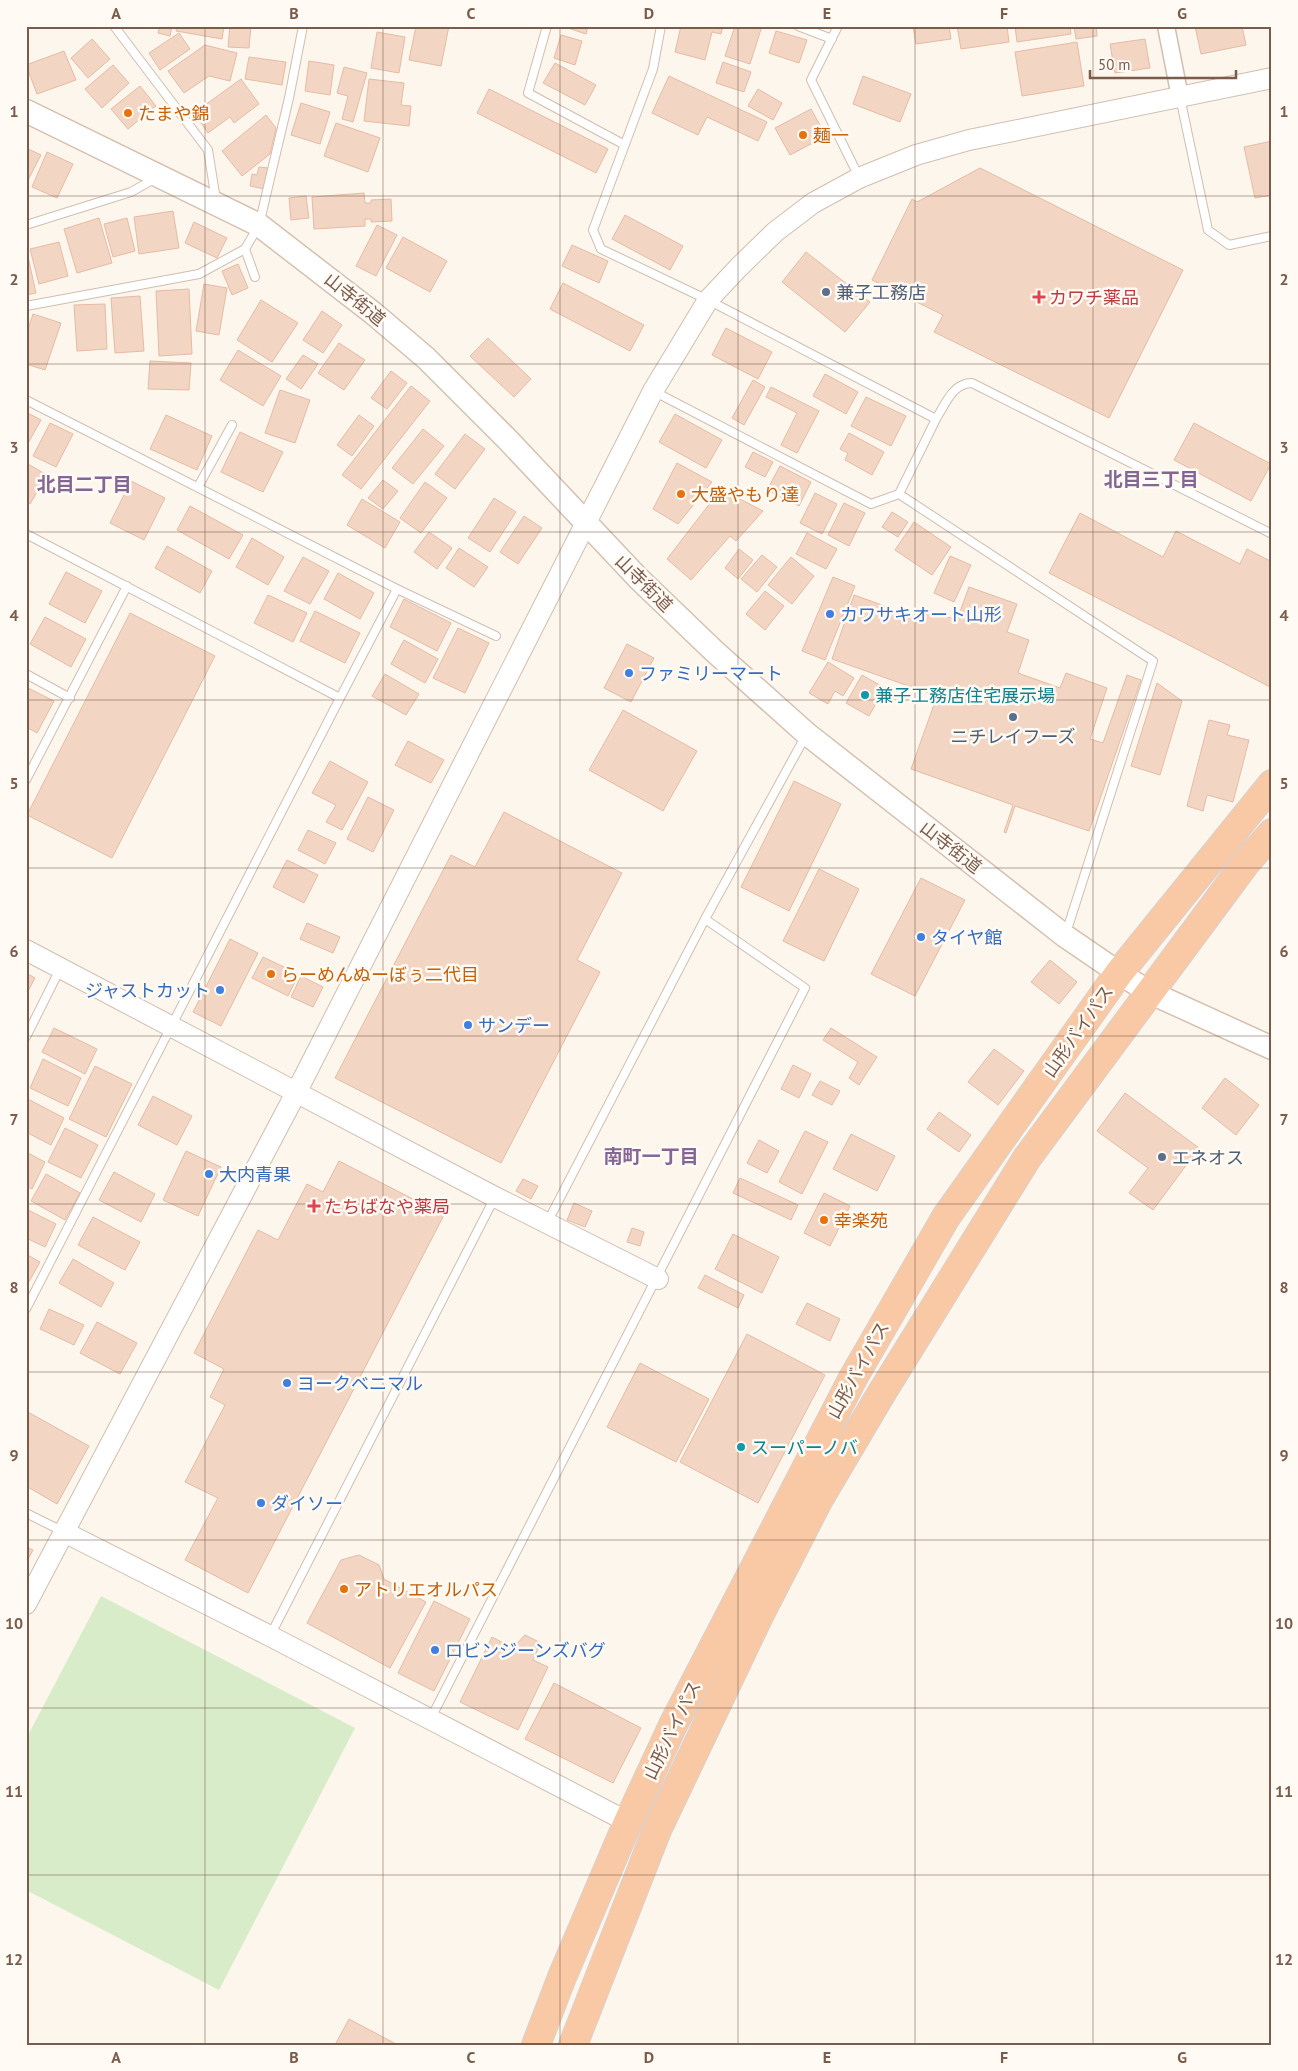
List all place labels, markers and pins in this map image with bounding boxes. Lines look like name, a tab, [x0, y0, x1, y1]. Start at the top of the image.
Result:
place label: たまや錦	[138, 102, 209, 125]
marker: たまや錦	[122, 107, 134, 119]
place label: 麺一	[813, 124, 849, 147]
marker: 麺一	[797, 129, 809, 141]
place label: 兼子工務店	[836, 281, 926, 304]
marker: 兼子工務店	[820, 286, 832, 298]
place label: カワチ薬品	[1049, 286, 1139, 309]
marker: カワチ薬品	[1033, 291, 1045, 303]
place label: 大盛やもり達	[691, 483, 799, 506]
marker: 大盛やもり達	[675, 488, 687, 500]
place label: カワサキオート山形	[840, 603, 1002, 626]
marker: カワサキオート山形	[824, 608, 836, 620]
place label: ファミリーマート	[639, 662, 783, 685]
marker: ファミリーマート	[623, 667, 635, 679]
place label: 兼子工務店住宅展示場	[875, 684, 1055, 707]
marker: 兼子工務店住宅展示場	[859, 689, 871, 701]
marker: ニチレイフーズ	[1007, 711, 1019, 723]
place label: ニチレイフーズ	[950, 725, 1076, 748]
place label: タイヤ館	[931, 926, 1002, 949]
marker: タイヤ館	[915, 931, 927, 943]
place label: らーめんぬーぼぅ二代目	[281, 963, 479, 986]
marker: らーめんぬーぼぅ二代目	[265, 968, 277, 980]
place label: ジャストカット	[85, 979, 210, 1002]
marker: ジャストカット	[214, 984, 226, 996]
place label: サンデー	[478, 1014, 550, 1037]
marker: サンデー	[462, 1019, 474, 1031]
place label: エネオス	[1172, 1146, 1244, 1169]
marker: エネオス	[1156, 1151, 1168, 1163]
place label: 大内青果	[219, 1163, 291, 1186]
marker: 大内青果	[203, 1168, 215, 1180]
place label: たちばなや薬局	[324, 1195, 450, 1218]
marker: たちばなや薬局	[308, 1200, 320, 1212]
place label: 幸楽苑	[834, 1209, 888, 1232]
marker: 幸楽苑	[818, 1214, 830, 1226]
place label: ヨークベニマル	[297, 1372, 423, 1395]
marker: ヨークベニマル	[281, 1377, 293, 1389]
place label: スーパーノバ	[751, 1436, 858, 1459]
marker: スーパーノバ	[735, 1441, 747, 1453]
place label: ダイソー	[271, 1492, 343, 1515]
marker: ダイソー	[255, 1497, 267, 1509]
place label: アトリエオルパス	[354, 1578, 498, 1601]
marker: アトリエオルパス	[338, 1583, 350, 1595]
place label: ロビンジーンズバグ	[445, 1639, 606, 1662]
marker: ロビンジーンズバグ	[429, 1644, 441, 1656]

